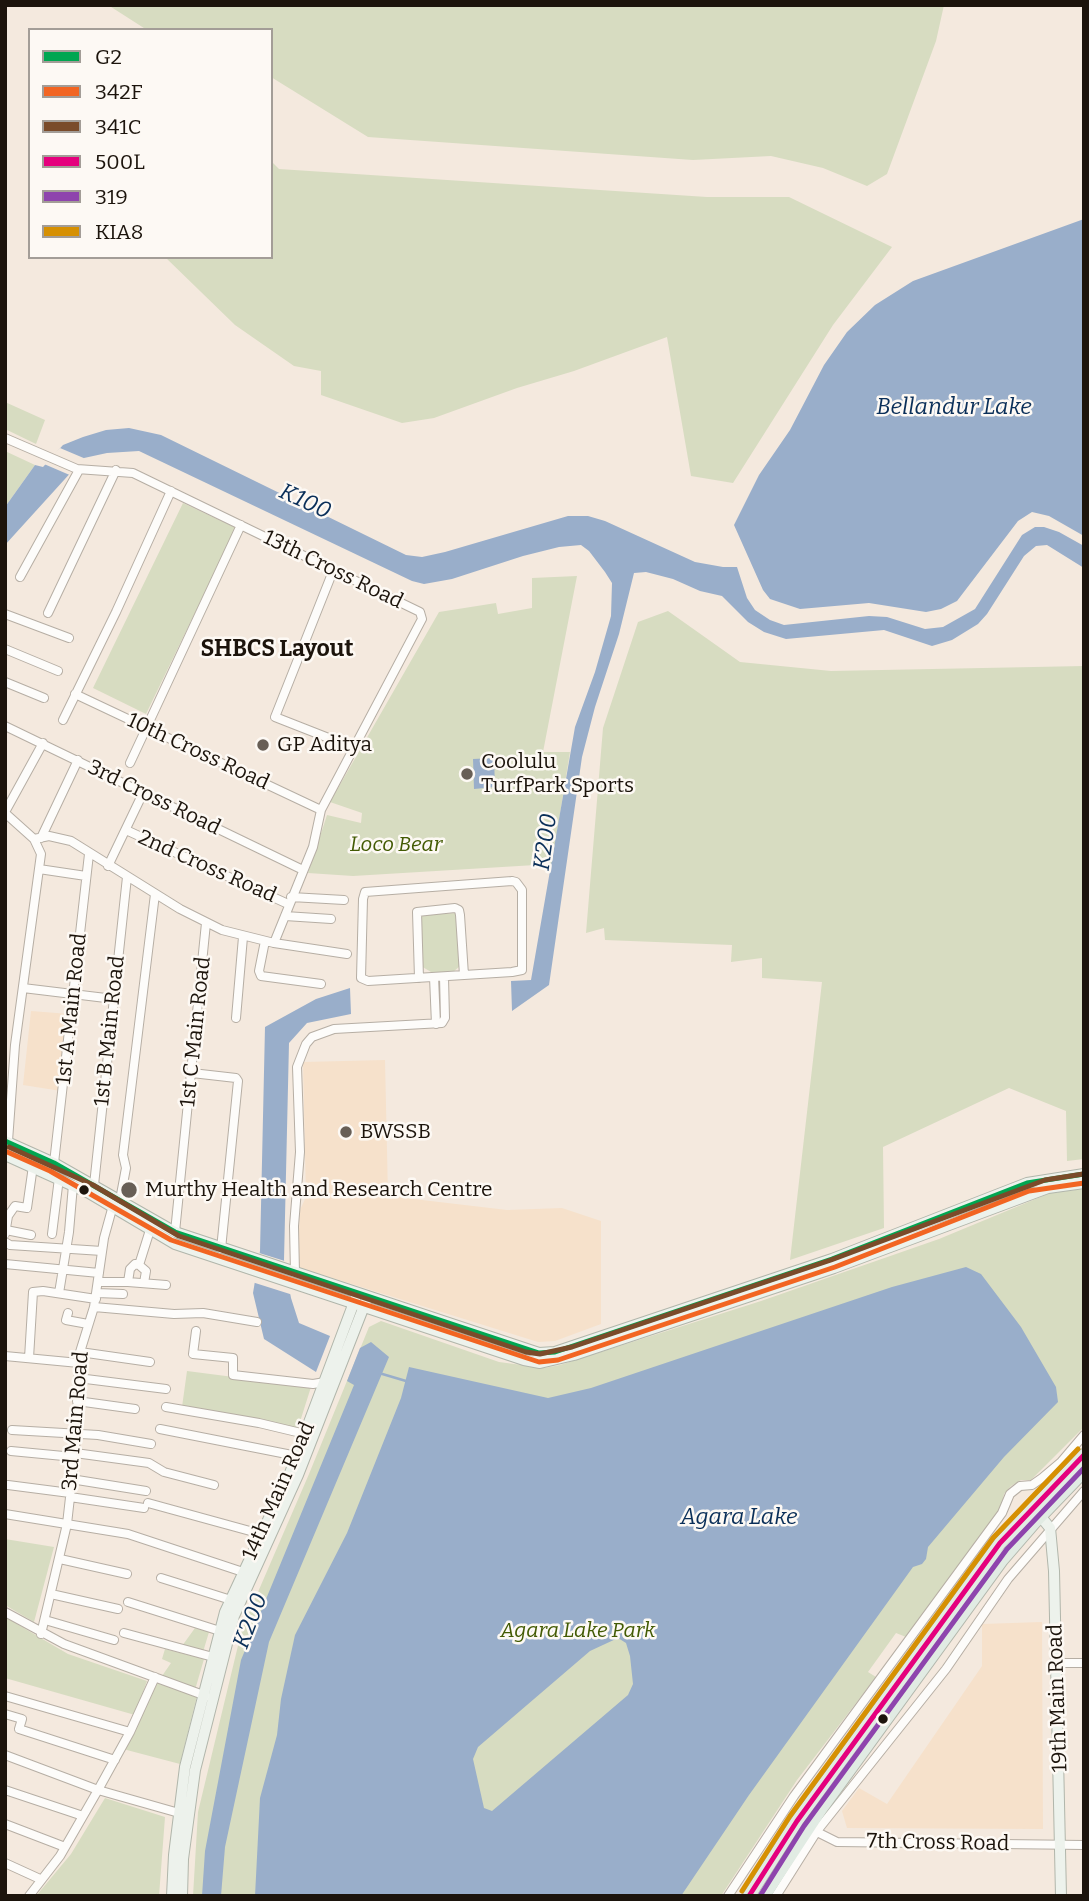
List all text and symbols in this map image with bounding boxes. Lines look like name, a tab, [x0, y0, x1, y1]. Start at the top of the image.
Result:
legend	[28, 28, 273, 259]
text: G2	[95, 44, 122, 70]
text: 342F	[95, 79, 143, 105]
text: 341C	[95, 114, 141, 140]
text: 500L	[95, 149, 145, 175]
text: 319	[95, 184, 128, 210]
text: KIA8	[95, 219, 143, 245]
water label: Bellandur Lake	[876, 394, 1032, 422]
water label: K100	[275, 478, 335, 526]
street label: 13th Cross Road	[259, 525, 407, 615]
district label: SHBCS Layout	[201, 636, 353, 664]
street label: 10th Cross Road	[123, 708, 273, 796]
place label: GP Aditya	[277, 732, 372, 758]
marker: GP Aditya	[255, 737, 271, 753]
place label: Coolulu TurfPark Sports	[481, 749, 634, 799]
street label: 3rd Cross Road	[84, 755, 224, 841]
marker: Coolulu TurfPark Sports	[459, 766, 475, 782]
water label: K200	[528, 812, 564, 872]
street label: 2nd Cross Road	[134, 825, 280, 909]
park label: Loco Bear	[350, 832, 442, 858]
street label: 1st A Main Road	[52, 932, 92, 1086]
street label: 1st B Main Road	[90, 955, 130, 1107]
street label: 1st C Main Road	[176, 956, 216, 1108]
place label: BWSSB	[360, 1119, 431, 1145]
marker: BWSSB	[338, 1124, 354, 1140]
place label: Murthy Health and Research Centre	[145, 1177, 493, 1203]
marker: Murthy Health and Research Centre	[119, 1180, 139, 1200]
unlabelled marker	[77, 1183, 91, 1197]
street label: 3rd Main Road	[57, 1350, 95, 1492]
street label: 14th Main Road	[237, 1418, 321, 1564]
water label: Agara Lake	[680, 1504, 798, 1532]
water label: K200	[228, 1589, 274, 1653]
park label: Agara Lake Park	[501, 1618, 655, 1644]
street label: 19th Main Road	[1043, 1623, 1073, 1773]
unlabelled marker	[876, 1712, 890, 1726]
street label: 7th Cross Road	[866, 1829, 1010, 1857]

